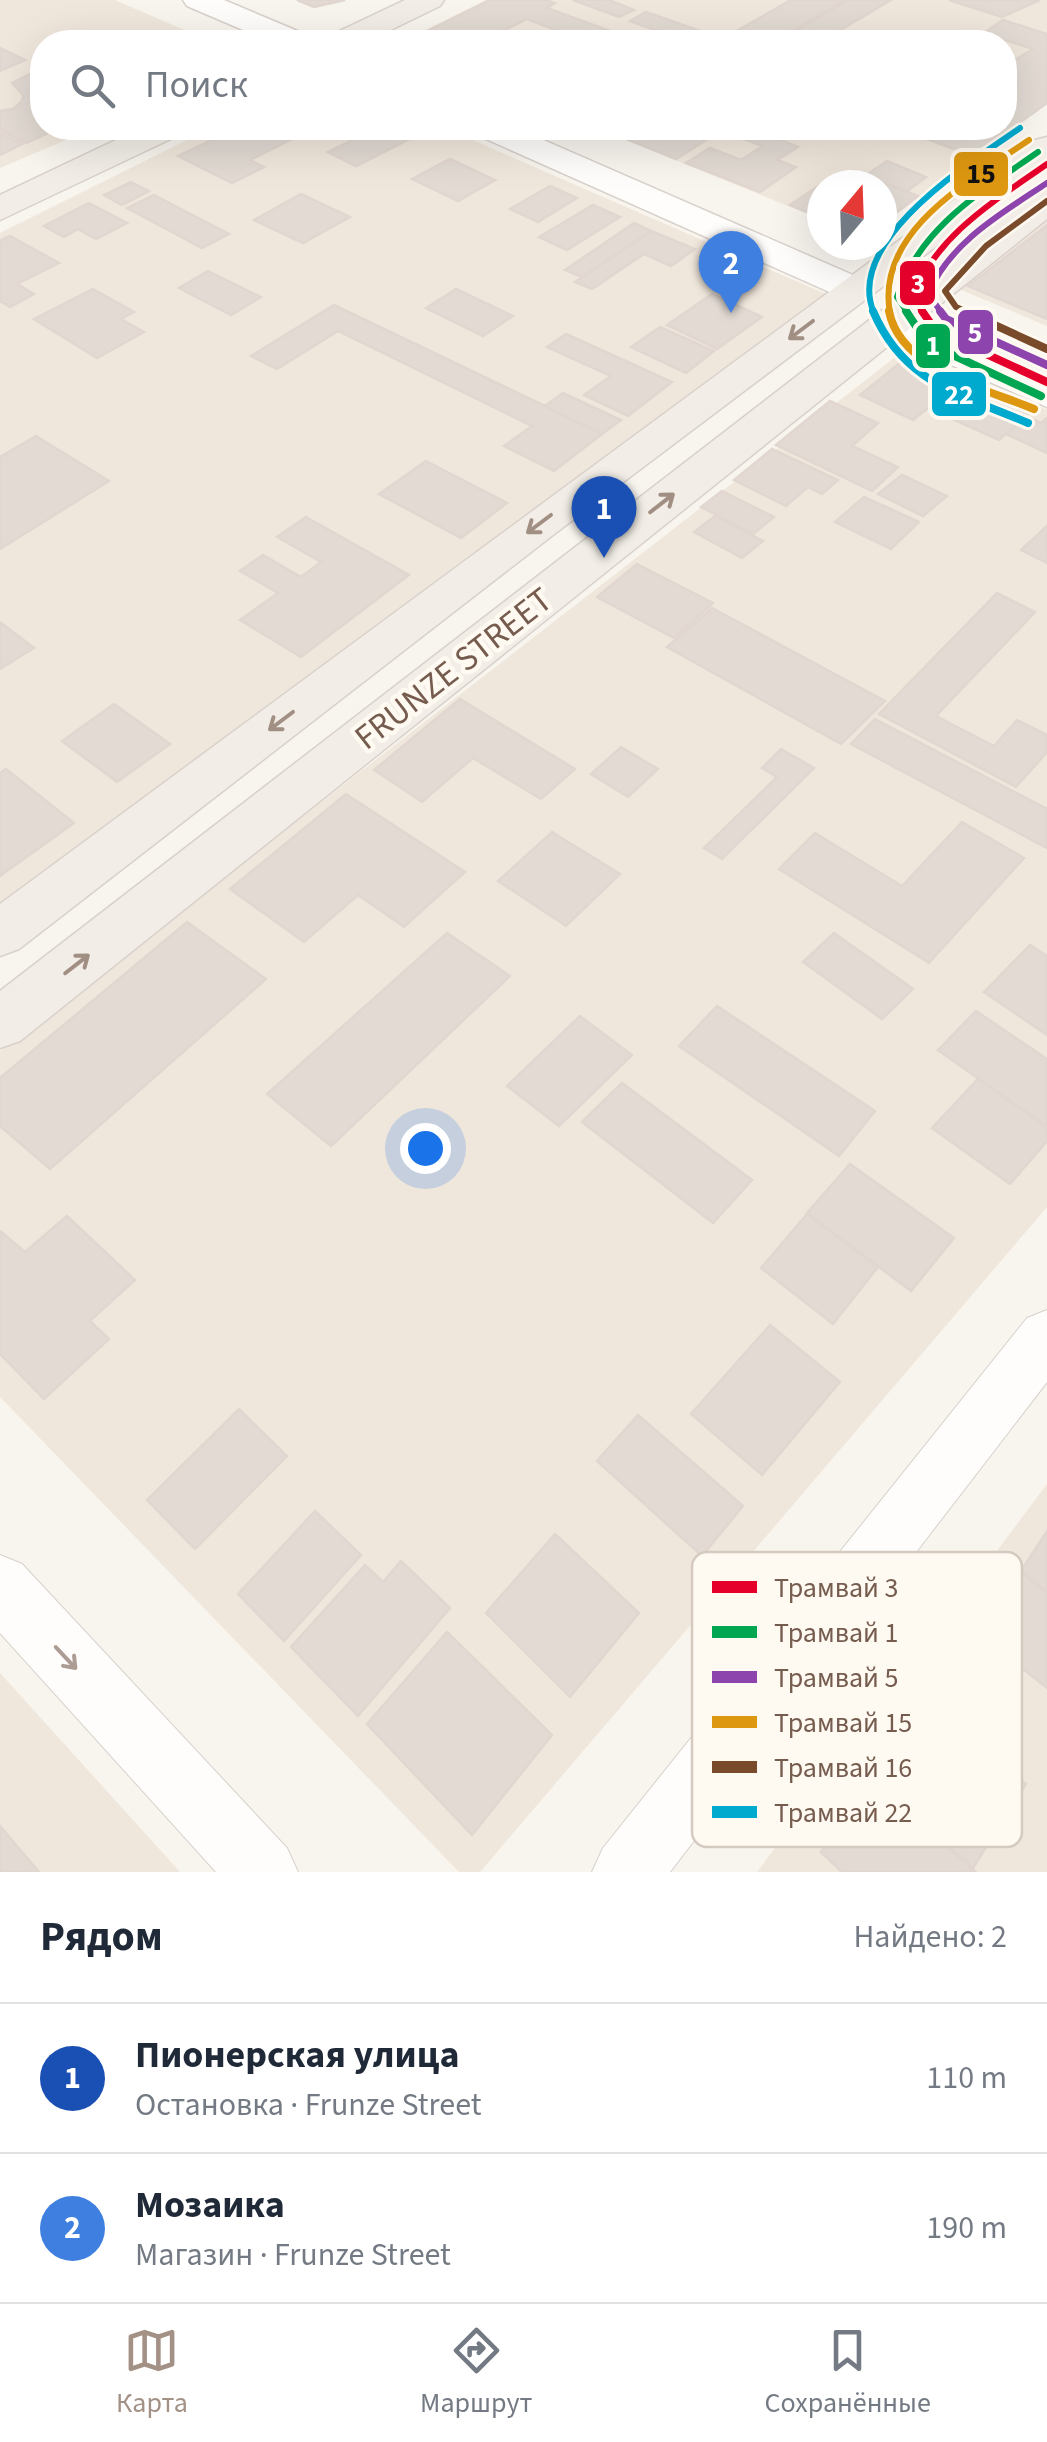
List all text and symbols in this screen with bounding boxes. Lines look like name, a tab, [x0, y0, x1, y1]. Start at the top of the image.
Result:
search box	[30, 30, 1017, 140]
icon: search	[65, 58, 120, 113]
text: Поиск	[145, 58, 248, 112]
line badge: 15	[952, 150, 1010, 198]
text: 15	[966, 154, 996, 194]
north arrow	[807, 170, 897, 260]
pin: 2	[698, 230, 764, 313]
line badge: 3	[898, 259, 937, 307]
text: 3	[911, 264, 925, 304]
line badge: 5	[956, 308, 995, 356]
text: 5	[968, 313, 982, 353]
one-way arrow	[788, 320, 815, 341]
line badge: 1	[914, 322, 952, 370]
text: 1	[926, 326, 940, 366]
line badge: 22	[930, 370, 988, 418]
text: 22	[944, 375, 974, 415]
pin: 1	[572, 476, 636, 558]
one-way arrow	[648, 493, 675, 514]
one-way arrow	[526, 513, 553, 534]
street label: FRUNZE STREET	[344, 575, 563, 762]
one-way arrow	[268, 710, 295, 731]
one-way arrow	[63, 953, 89, 975]
your location	[400, 1123, 451, 1174]
legend	[692, 1552, 1022, 1847]
text: Трамвай 3	[774, 1568, 898, 1608]
text: Трамвай 1	[774, 1613, 898, 1653]
one-way arrow	[54, 1645, 77, 1670]
text: Трамвай 5	[774, 1658, 898, 1698]
text: Трамвай 15	[774, 1703, 912, 1743]
text: Трамвай 16	[774, 1748, 912, 1788]
text: Трамвай 22	[774, 1793, 912, 1833]
text: Рядом	[40, 1907, 163, 1967]
text: Найдено: 2	[853, 1914, 1007, 1960]
text: Пионерская улица	[135, 2028, 460, 2082]
text: 1	[64, 2055, 81, 2101]
text: 110 m	[926, 2055, 1007, 2101]
text: Остановка · Frunze Street	[135, 2082, 482, 2128]
text: Мозаика	[135, 2178, 285, 2232]
text: 2	[64, 2205, 81, 2251]
text: 190 m	[926, 2205, 1007, 2251]
text: Магазин · Frunze Street	[135, 2232, 451, 2278]
tab: Карта	[116, 2323, 188, 2423]
tab: Маршрут	[420, 2323, 532, 2423]
tab: Сохранённые	[765, 2323, 931, 2423]

